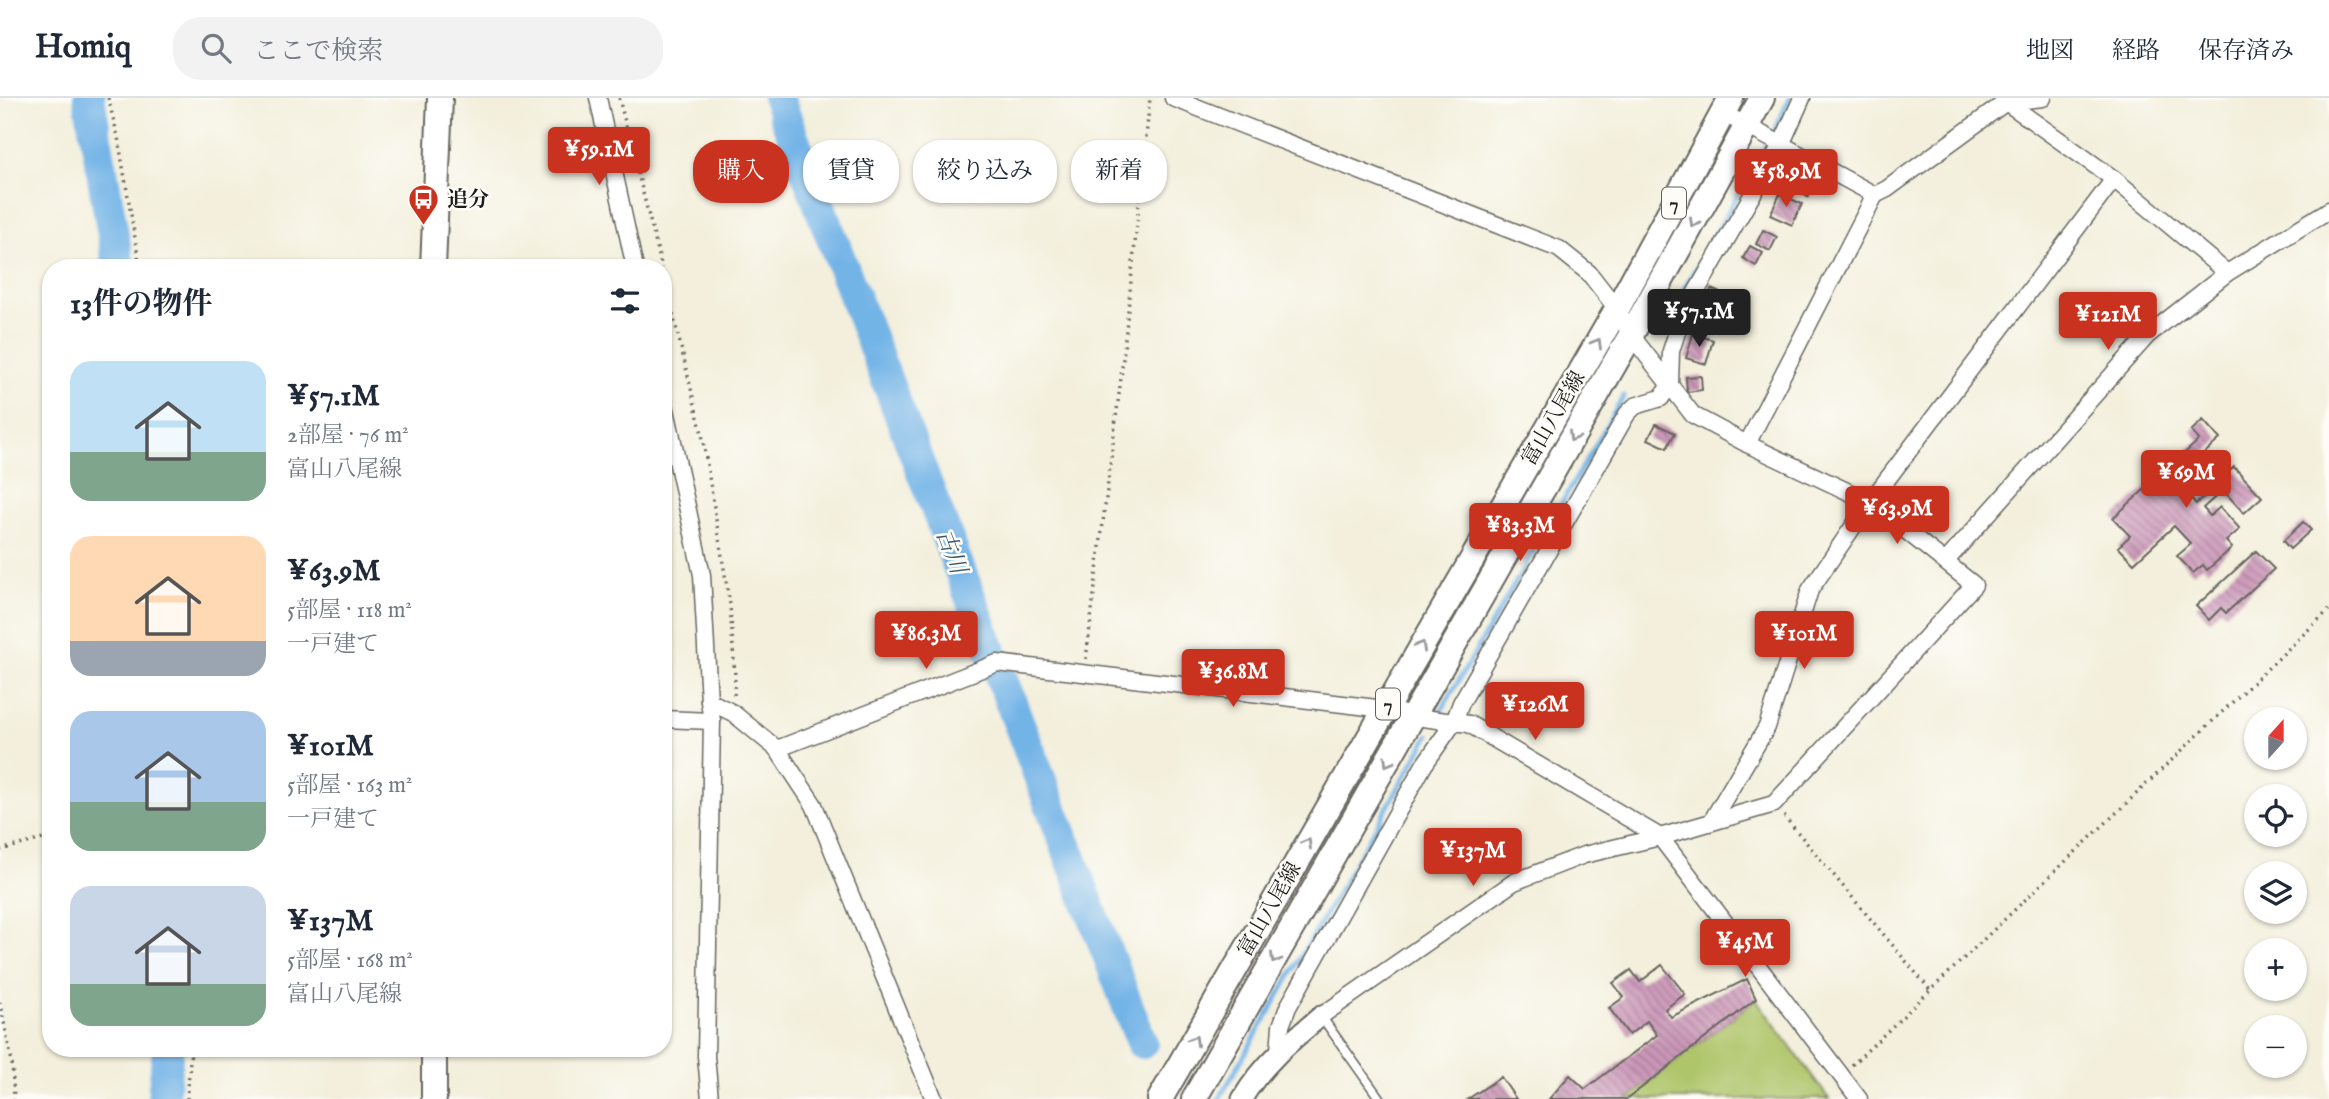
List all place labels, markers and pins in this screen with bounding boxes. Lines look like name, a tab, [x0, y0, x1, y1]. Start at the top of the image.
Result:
pin: ¥59.1M	[542, 127, 656, 187]
pin: ¥58.9M	[1729, 150, 1843, 209]
bus stop icon: 追分	[407, 182, 441, 226]
place label: 追分	[447, 187, 489, 214]
pin: ¥57.1M	[1642, 289, 1756, 349]
pin: ¥121M	[2059, 292, 2157, 352]
pin: ¥69M	[2145, 450, 2227, 510]
pin: ¥63.9M	[1840, 486, 1954, 546]
pin: ¥83.3M	[1463, 504, 1577, 563]
pin: ¥86.3M	[869, 612, 983, 671]
pin: ¥101M	[1755, 612, 1853, 671]
pin: ¥36.8M	[1176, 650, 1290, 709]
pin: ¥126M	[1486, 682, 1584, 742]
pin: ¥137M	[1424, 828, 1522, 888]
pin: ¥45M	[1704, 920, 1786, 979]

